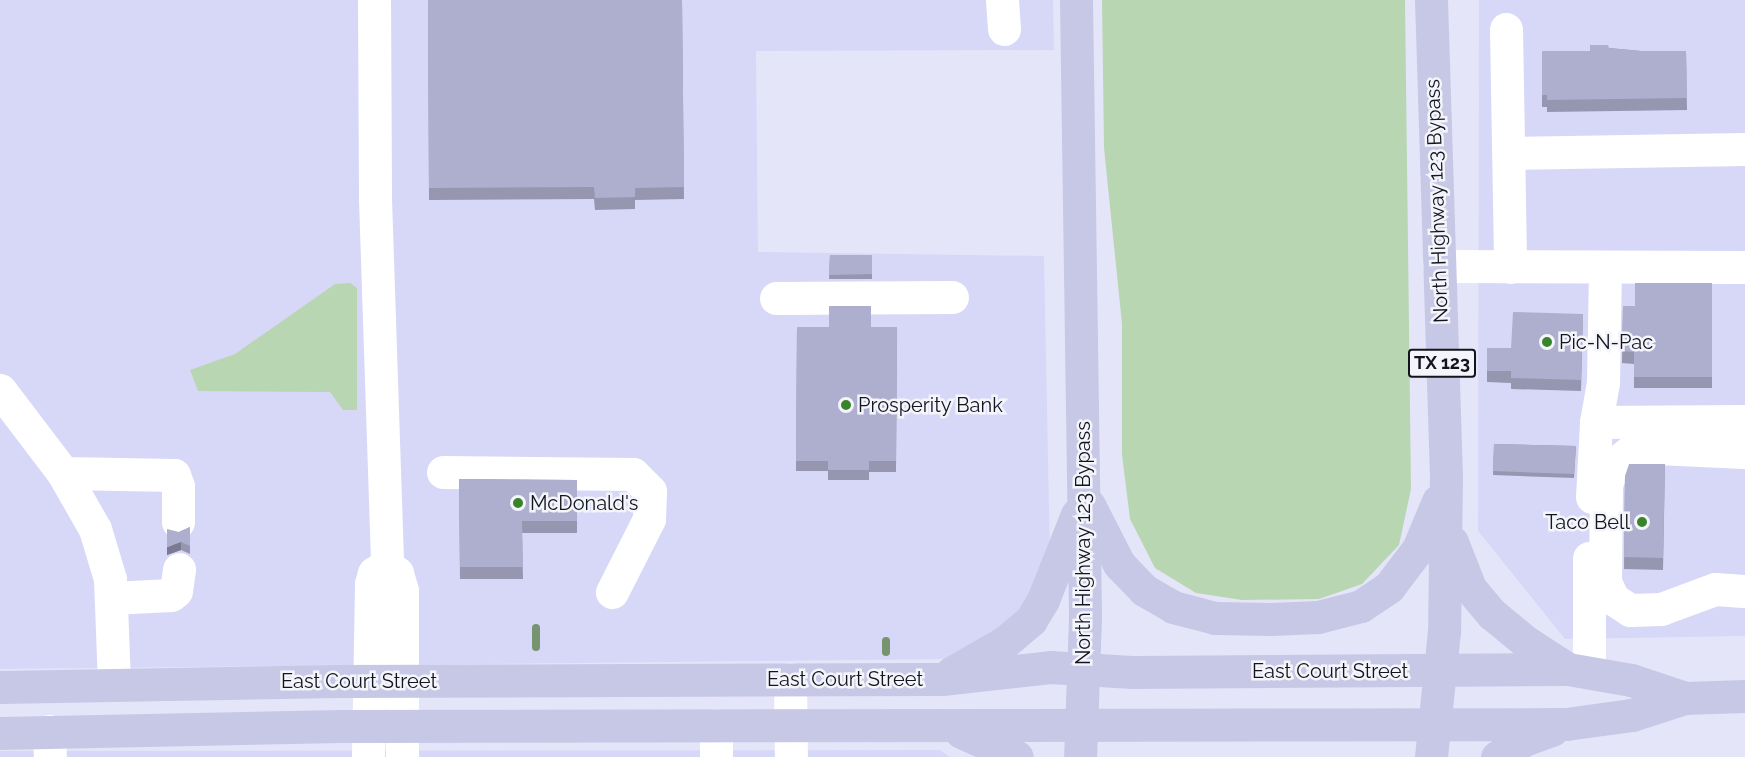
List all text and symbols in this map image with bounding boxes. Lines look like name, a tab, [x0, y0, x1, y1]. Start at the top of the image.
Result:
street label: North Highway 123 Bypass	[1421, 78, 1453, 324]
place label: Pic-N-Pac	[1559, 330, 1653, 354]
marker: Pic-N-Pac	[1540, 335, 1554, 349]
road number: TX 123	[1408, 348, 1476, 378]
place label: Prosperity Bank	[858, 393, 1003, 417]
marker: Prosperity Bank	[839, 398, 853, 412]
street label: North Highway 123 Bypass	[1071, 421, 1095, 665]
place label: McDonald's	[530, 491, 638, 515]
marker: McDonald's	[511, 496, 525, 510]
place label: Taco Bell	[1545, 510, 1630, 534]
marker: Taco Bell	[1635, 515, 1649, 529]
street label: East Court Street	[1252, 659, 1408, 683]
street label: East Court Street	[767, 667, 923, 691]
street label: East Court Street	[281, 669, 437, 693]

